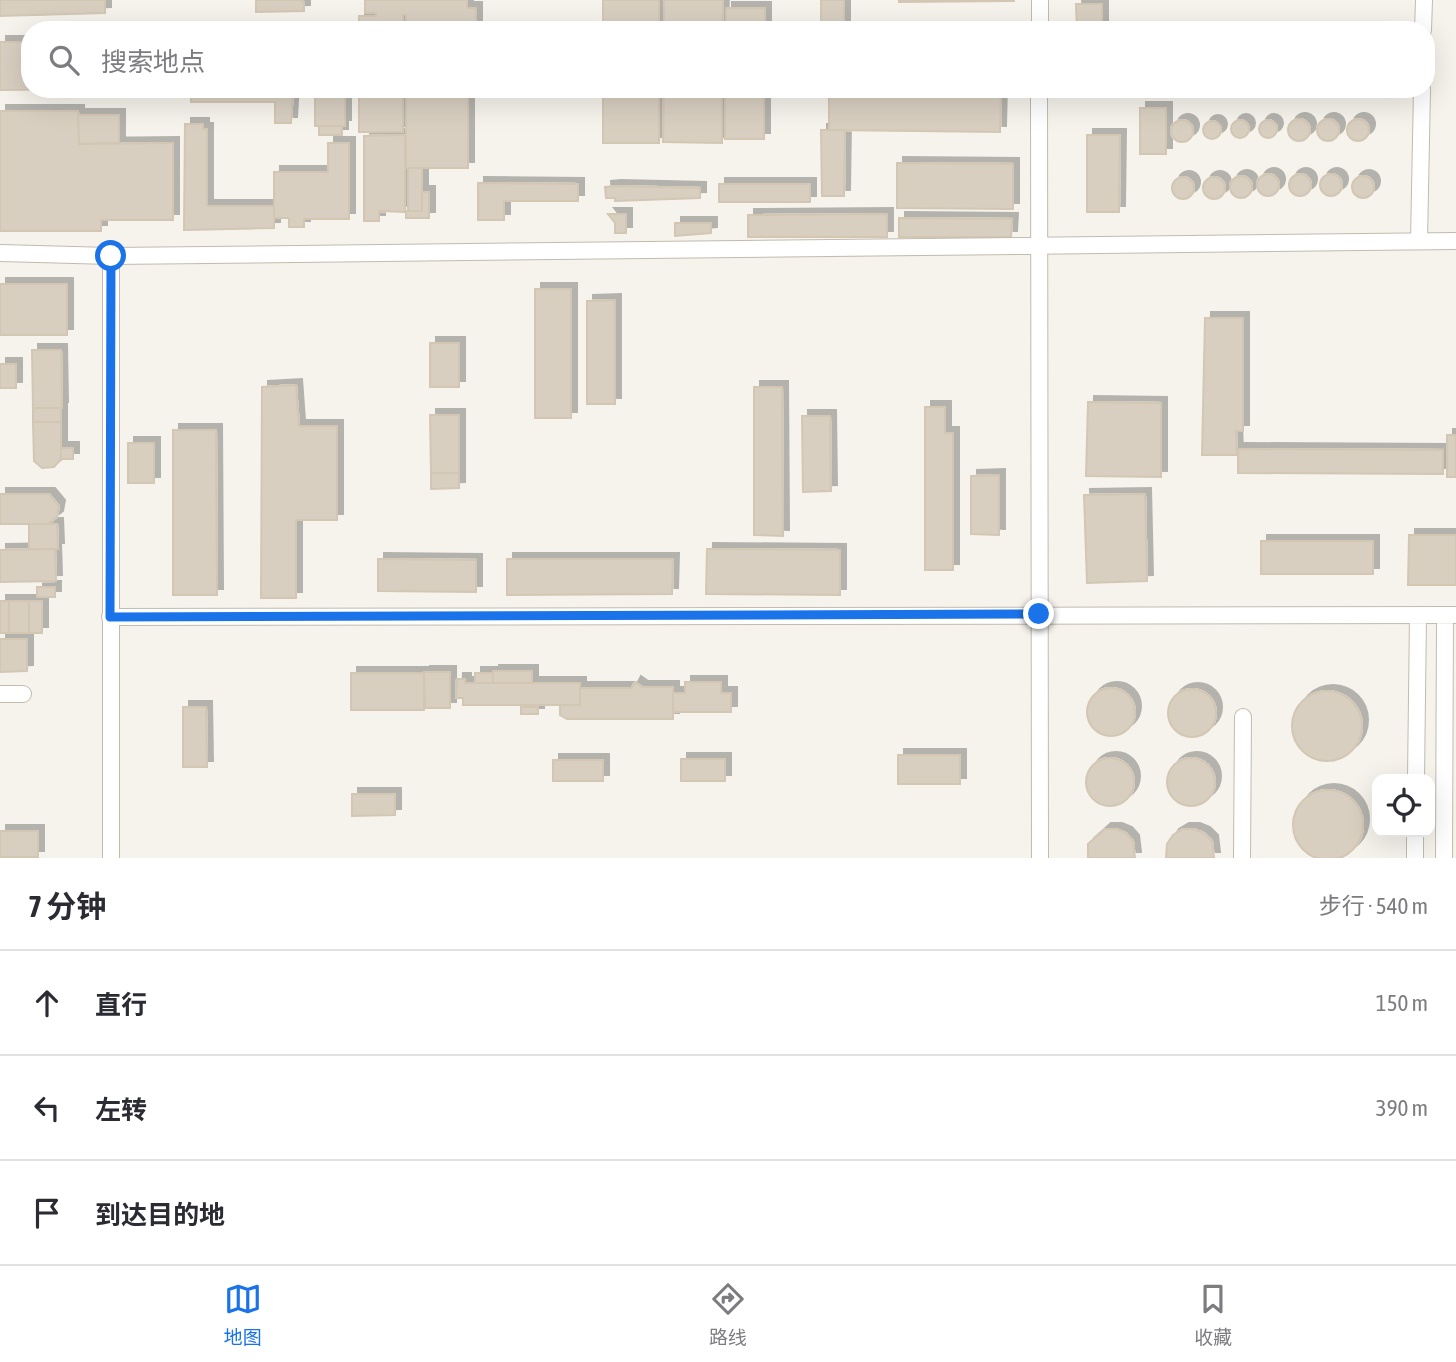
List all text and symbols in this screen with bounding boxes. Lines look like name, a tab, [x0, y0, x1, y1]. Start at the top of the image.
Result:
search box	[21, 21, 1435, 98]
icon: search	[45, 41, 83, 79]
text: 搜索地点	[101, 47, 205, 77]
route start	[95, 240, 126, 271]
route end	[1023, 598, 1054, 629]
map controls	[1372, 774, 1435, 837]
button: locate	[1372, 774, 1435, 837]
text: 7 分钟	[28, 889, 106, 923]
text: 步行 · 540 m	[1319, 893, 1428, 919]
icon: ahead	[28, 984, 66, 1022]
text: 直行	[95, 990, 147, 1020]
text: 150 m	[1376, 990, 1428, 1016]
icon: left	[28, 1089, 66, 1127]
text: 左转	[95, 1095, 147, 1125]
text: 390 m	[1376, 1095, 1428, 1121]
icon: arrive	[28, 1194, 66, 1232]
text: 到达目的地	[95, 1200, 225, 1230]
tab: 地图	[224, 1280, 262, 1349]
tab: 路线	[709, 1280, 747, 1349]
tab: 收藏	[1194, 1280, 1232, 1349]

